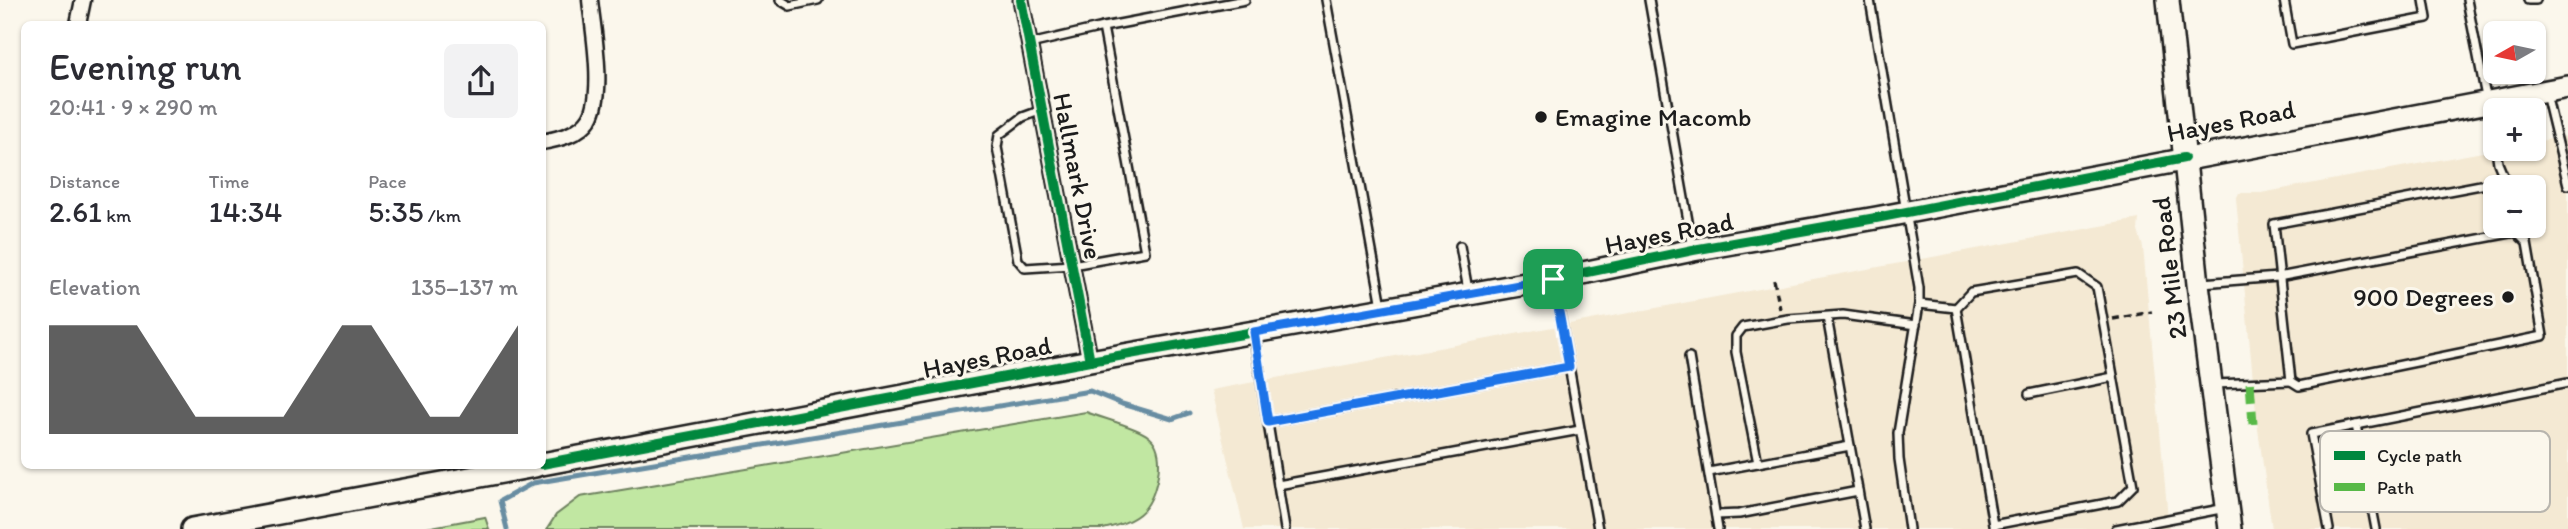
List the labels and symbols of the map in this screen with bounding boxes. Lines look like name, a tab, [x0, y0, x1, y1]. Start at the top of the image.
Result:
north arrow	[2483, 21, 2546, 84]
street label: Hallmark Drive	[1046, 90, 1110, 262]
street label: Hayes Road	[2164, 93, 2298, 149]
place label: Emagine Macomb	[1555, 101, 1752, 133]
marker: Emagine Macomb	[1533, 109, 1549, 125]
street label: 23 Mile Road	[2144, 195, 2194, 341]
street label: Hayes Road	[1602, 205, 1736, 261]
pin	[1523, 249, 1583, 309]
place label: 900 Degrees	[2353, 281, 2494, 313]
marker: 900 Degrees	[2500, 289, 2516, 305]
street label: Hayes Road	[920, 329, 1054, 385]
legend	[2320, 431, 2550, 512]
text: Cycle path	[2377, 444, 2462, 467]
text: Path	[2377, 476, 2414, 499]

